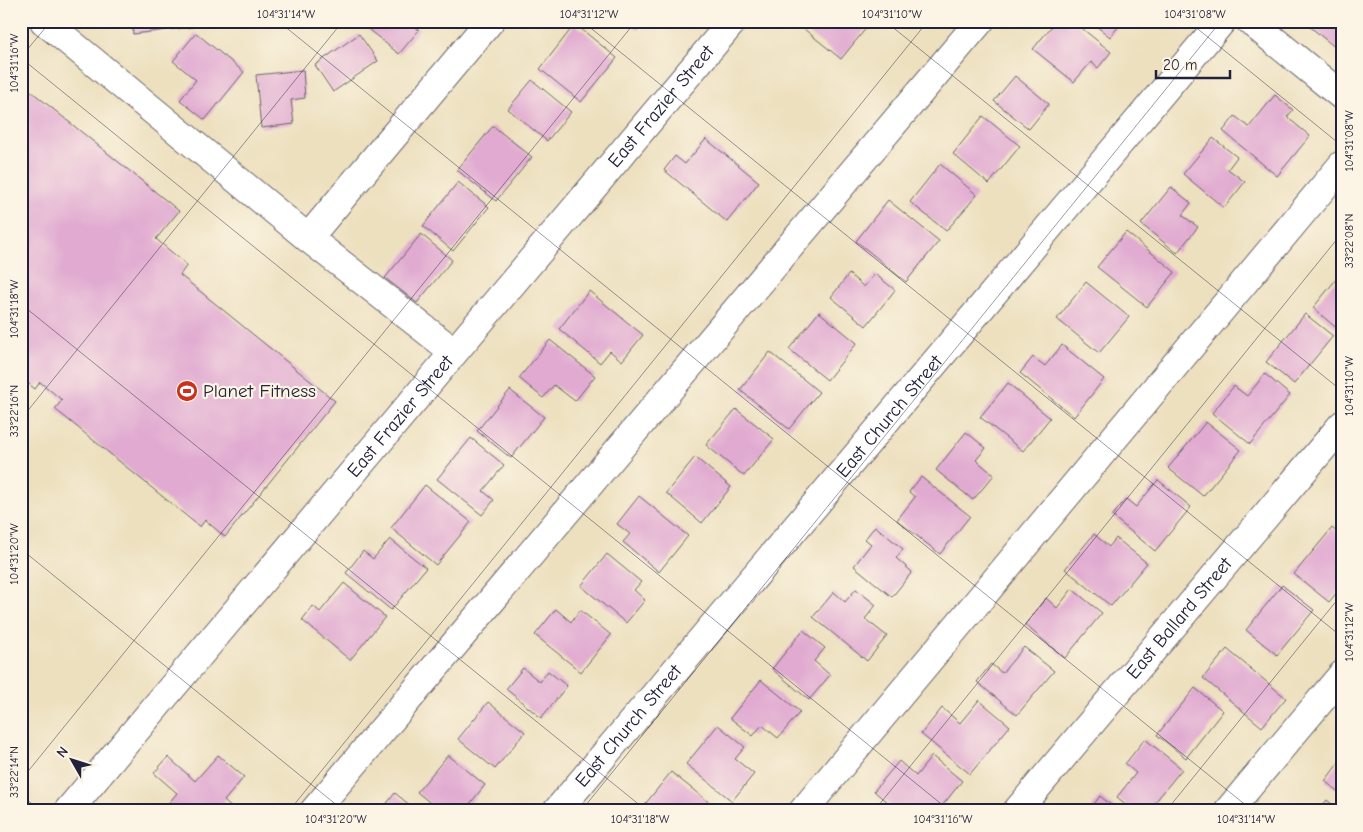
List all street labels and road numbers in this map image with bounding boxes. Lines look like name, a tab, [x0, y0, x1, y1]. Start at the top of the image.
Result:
street label: East Frazier Street	[604, 41, 719, 172]
street label: East Frazier Street	[343, 350, 458, 482]
street label: East Church Street	[832, 350, 948, 482]
street label: East Ballard Street	[1122, 553, 1237, 683]
street label: East Church Street	[571, 660, 687, 792]

